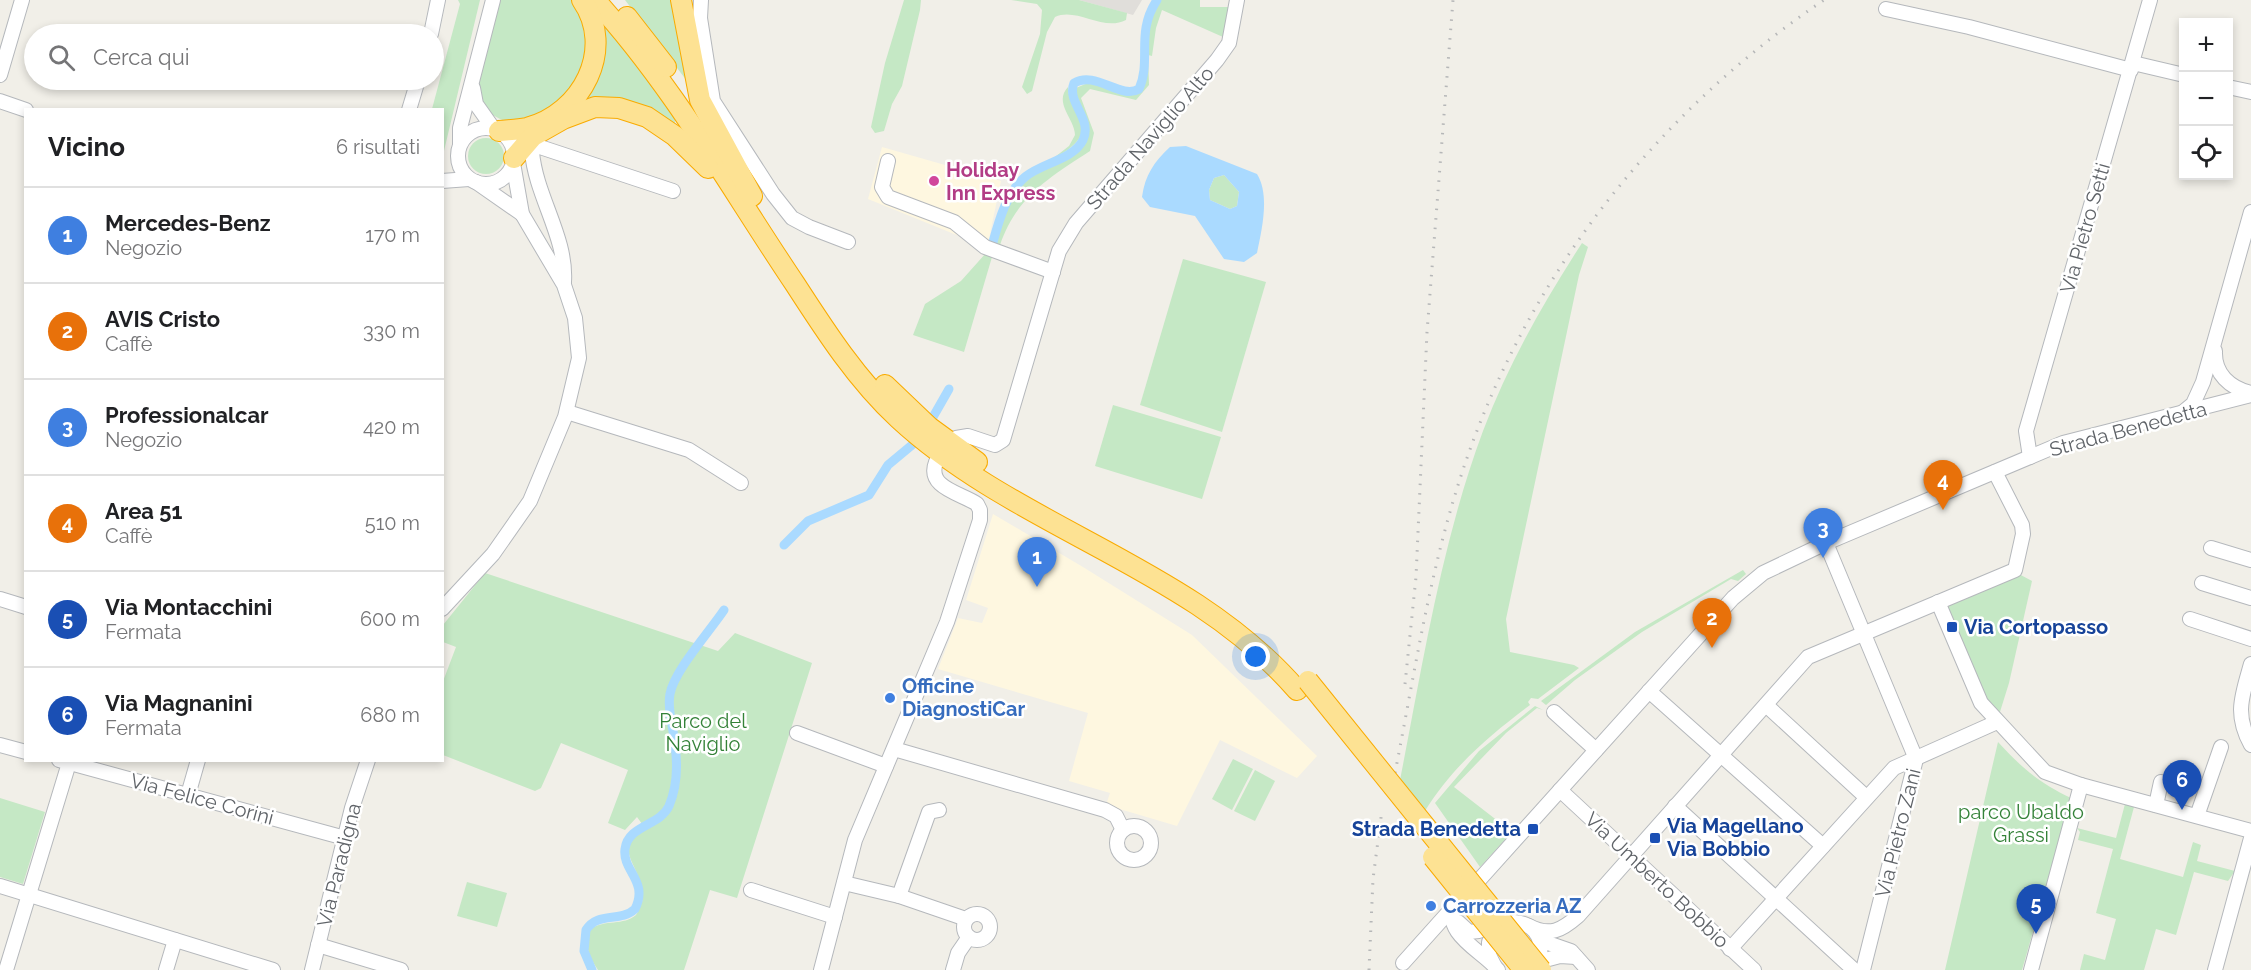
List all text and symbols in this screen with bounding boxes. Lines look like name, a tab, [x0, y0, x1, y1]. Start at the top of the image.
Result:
map controls	[2179, 18, 2233, 180]
button: +	[2179, 18, 2233, 72]
search box	[24, 24, 444, 90]
icon: search	[45, 41, 78, 74]
text: Cerca qui	[93, 44, 190, 70]
street label: Strada Naviglio Alto	[1081, 61, 1219, 214]
button: −	[2179, 72, 2233, 126]
button: locate	[2179, 126, 2233, 180]
text: Vicino	[48, 132, 125, 162]
text: 6 risultati	[336, 135, 420, 159]
place label: Holiday Inn Express	[946, 158, 1055, 205]
street label: Via Pietro Setti	[2055, 160, 2115, 296]
marker: Holiday Inn Express	[927, 174, 941, 188]
text: Mercedes-Benz	[105, 210, 271, 236]
text: 1	[63, 223, 72, 247]
text: 170 m	[365, 223, 420, 247]
text: Negozio	[105, 236, 182, 260]
text: AVIS Cristo	[105, 306, 220, 332]
text: 2	[62, 319, 73, 343]
text: 330 m	[363, 319, 420, 343]
text: Caffè	[105, 332, 153, 356]
street label: Strada Benedetta	[2047, 396, 2209, 462]
text: Professionalcar	[105, 402, 269, 428]
text: 3	[62, 415, 73, 439]
text: 420 m	[363, 415, 420, 439]
text: Negozio	[105, 428, 182, 452]
pin: 4	[1924, 460, 1962, 510]
text: Area 51	[105, 498, 182, 524]
pin: 3	[1804, 508, 1842, 558]
text: 4	[62, 511, 73, 535]
text: 510 m	[365, 511, 420, 535]
text: Caffè	[105, 524, 153, 548]
pin: 1	[1018, 538, 1056, 587]
text: Via Montacchini	[105, 594, 272, 620]
pin: 2	[1692, 598, 1732, 648]
text: 5	[62, 607, 73, 631]
text: 600 m	[360, 607, 420, 631]
place label: Via Cortopasso	[1964, 615, 2108, 639]
text: Fermata	[105, 620, 182, 644]
marker: Via Cortopasso	[1945, 620, 1959, 634]
your location	[1241, 642, 1270, 671]
place label: Officine DiagnostiCar	[902, 674, 1025, 721]
text: Via Magnanini	[105, 690, 253, 716]
marker: Officine DiagnostiCar	[883, 691, 897, 705]
text: 6	[61, 703, 74, 727]
text: 680 m	[360, 703, 420, 727]
park label: Parco del Naviglio	[659, 709, 747, 756]
text: Fermata	[105, 716, 182, 740]
pin: 6	[2162, 760, 2202, 810]
street label: Via Pietro Zani	[1870, 766, 1926, 900]
street label: Via Felice Corini	[128, 768, 276, 830]
park label: parco Ubaldo Grassi	[1958, 800, 2084, 847]
street label: Via Paradigna	[312, 801, 366, 929]
street label: Via Umberto Bobbio	[1580, 807, 1734, 953]
place label: Via Magellano Via Bobbio	[1667, 814, 1804, 861]
place label: Strada Benedetta	[1352, 817, 1521, 841]
marker: Strada Benedetta	[1526, 822, 1540, 836]
marker: Via Magellano Via Bobbio	[1648, 831, 1662, 845]
pin: 5	[2016, 884, 2056, 934]
place label: Carrozzeria AZ	[1443, 894, 1582, 918]
marker: Carrozzeria AZ	[1424, 899, 1438, 913]

